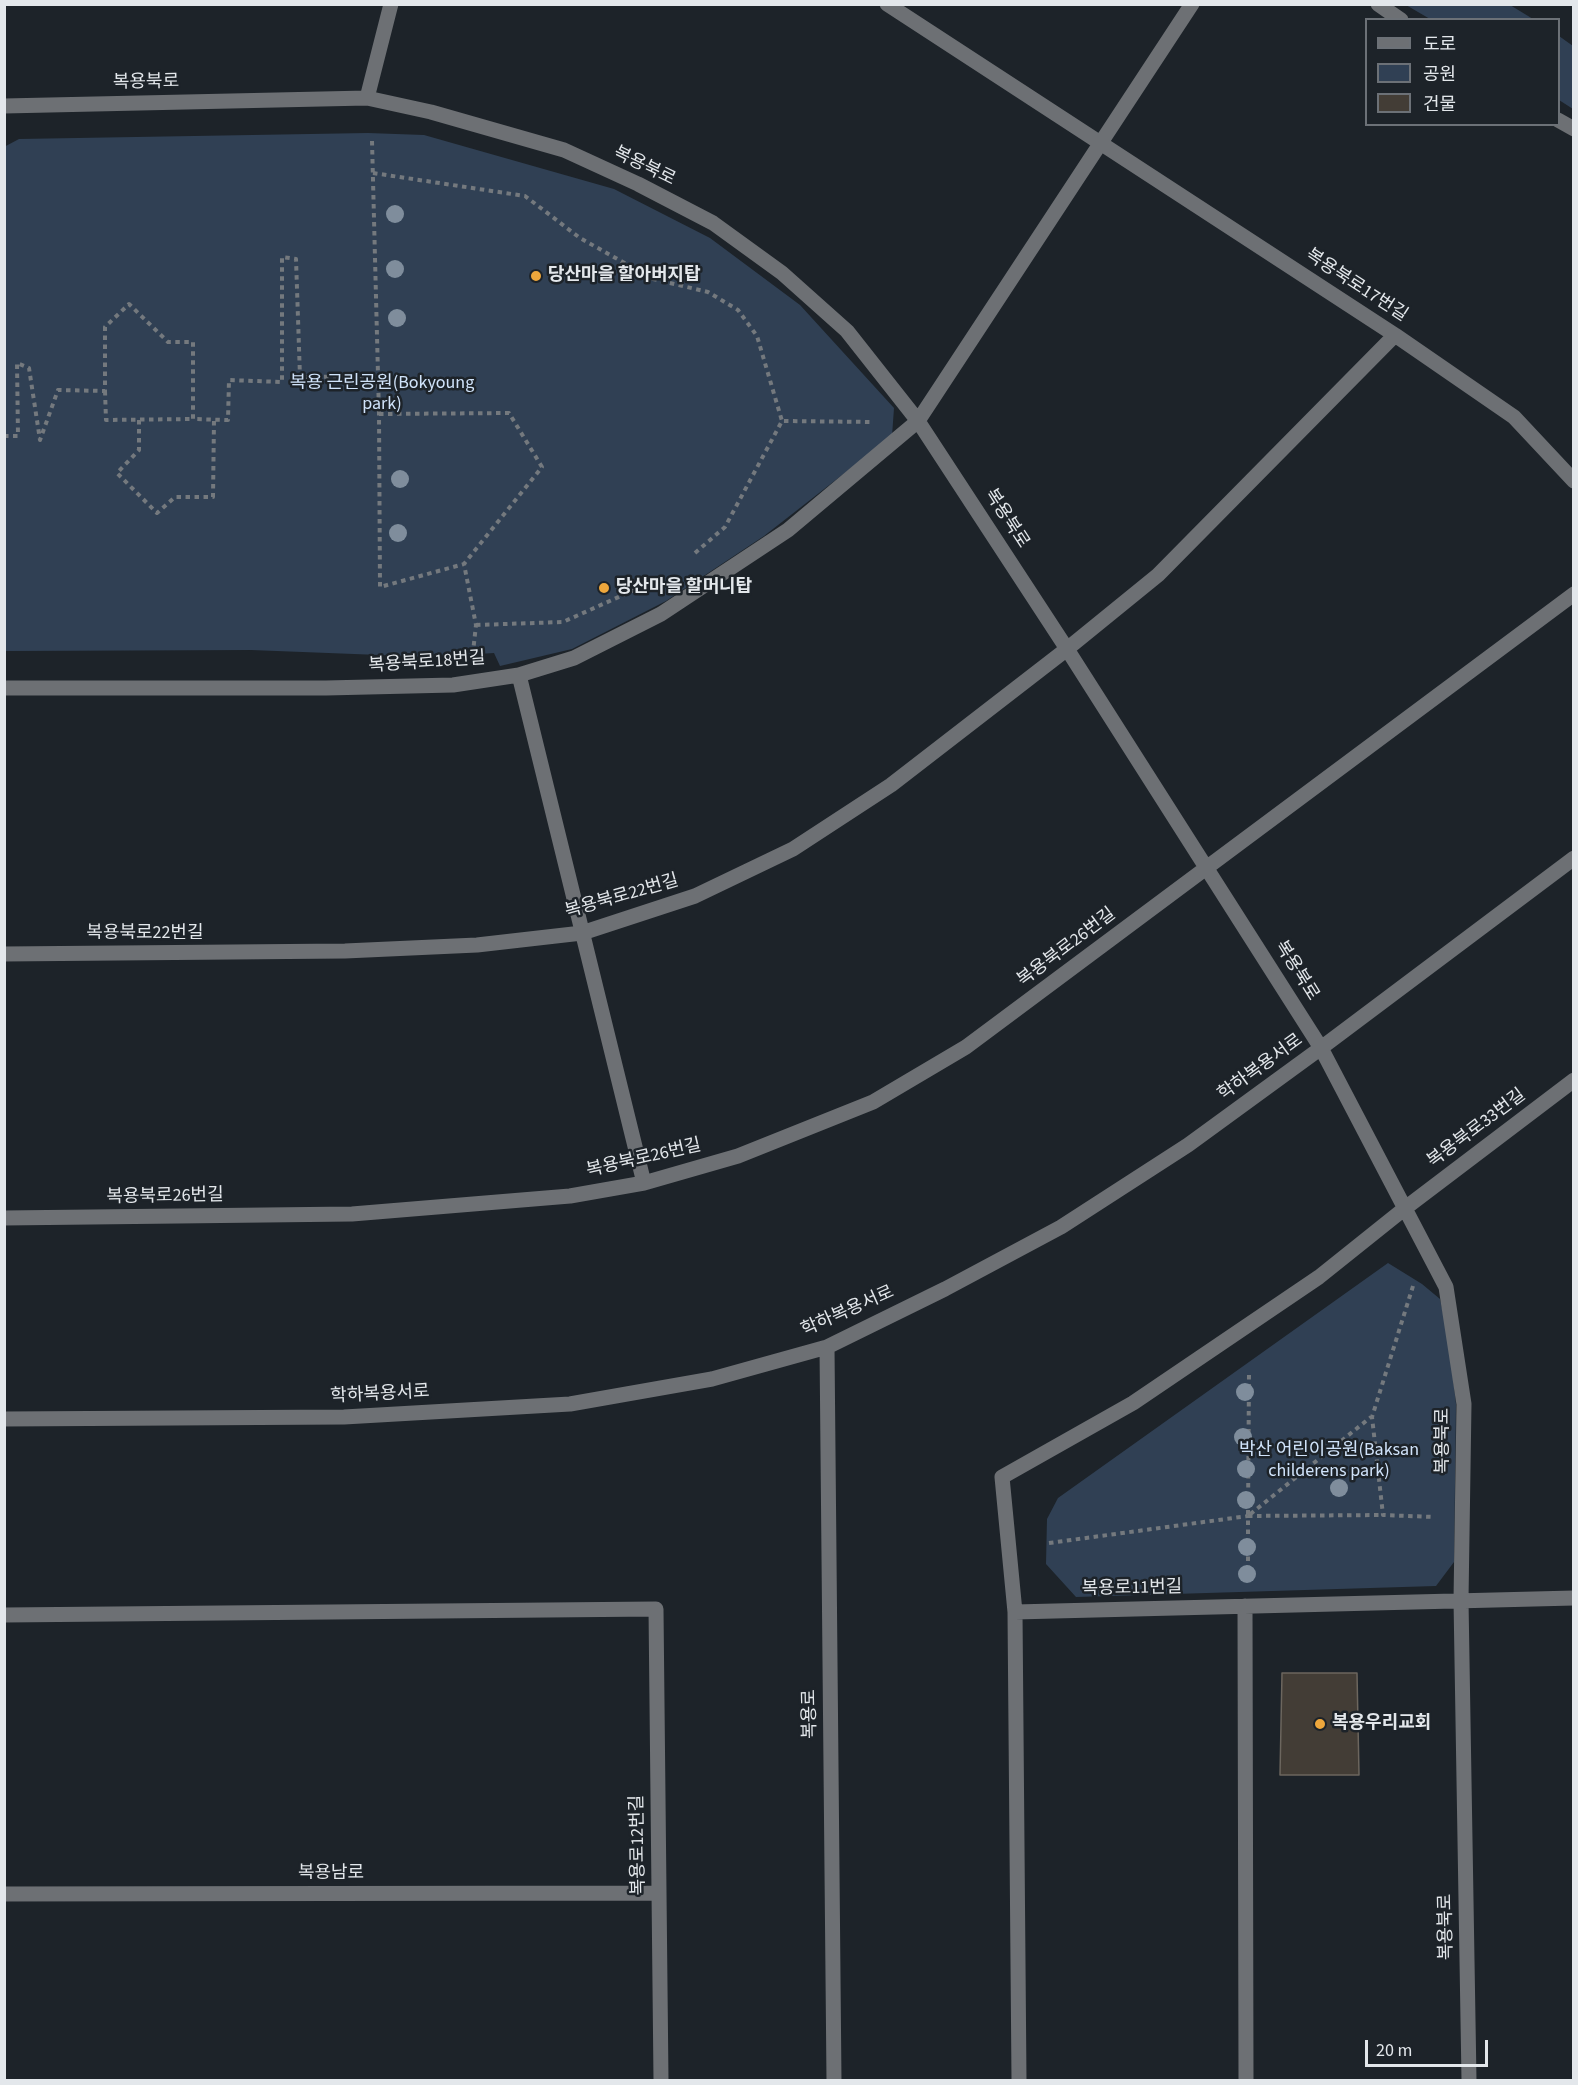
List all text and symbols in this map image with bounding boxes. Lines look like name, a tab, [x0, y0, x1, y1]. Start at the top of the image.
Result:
legend	[1365, 18, 1560, 126]
text: 도로	[1423, 32, 1456, 57]
text: 공원	[1423, 62, 1456, 87]
street label: 복용북로	[113, 72, 179, 94]
text: 건물	[1423, 92, 1456, 117]
street label: 복용북로	[609, 143, 679, 191]
street label: 복용북로17번길	[1301, 245, 1411, 327]
place label: 당산마을 할아버지탑	[548, 265, 701, 287]
marker: 당산마을 할아버지탑	[529, 269, 543, 283]
park label: 복용 근린공원(Bokyoung park)	[290, 373, 474, 416]
street label: 복용북로	[979, 485, 1033, 553]
place label: 당산마을 할머니탑	[616, 577, 752, 599]
marker: 당산마을 할머니탑	[597, 581, 611, 595]
street label: 복용북로18번길	[368, 648, 486, 678]
street label: 복용북로22번길	[563, 870, 681, 924]
street label: 복용북로26번길	[1014, 904, 1120, 992]
street label: 복용북로22번길	[86, 923, 204, 945]
street label: 복용북로	[1269, 937, 1323, 1005]
street label: 학하복용서로	[1214, 1030, 1308, 1106]
street label: 복용북로33번길	[1424, 1085, 1530, 1173]
street label: 복용북로26번길	[584, 1135, 704, 1183]
street label: 복용북로26번길	[106, 1185, 224, 1209]
street label: 학하복용서로	[798, 1282, 898, 1342]
street label: 학하복용서로	[330, 1382, 430, 1408]
street label: 복용북로	[1433, 1408, 1455, 1474]
park label: 박산 어린이공원(Baksan childerens park)	[1239, 1440, 1419, 1482]
street label: 복용로11번길	[1081, 1577, 1183, 1601]
street label: 복용로	[800, 1689, 822, 1739]
place label: 복용우리교회	[1332, 1713, 1431, 1735]
marker: 복용우리교회	[1313, 1717, 1327, 1731]
street label: 복용로12번길	[627, 1794, 651, 1896]
street label: 복용남로	[298, 1863, 364, 1885]
street label: 복용북로	[1436, 1894, 1458, 1960]
scale bar	[1368, 2028, 1491, 2066]
text: 20 m	[1376, 2038, 1412, 2063]

